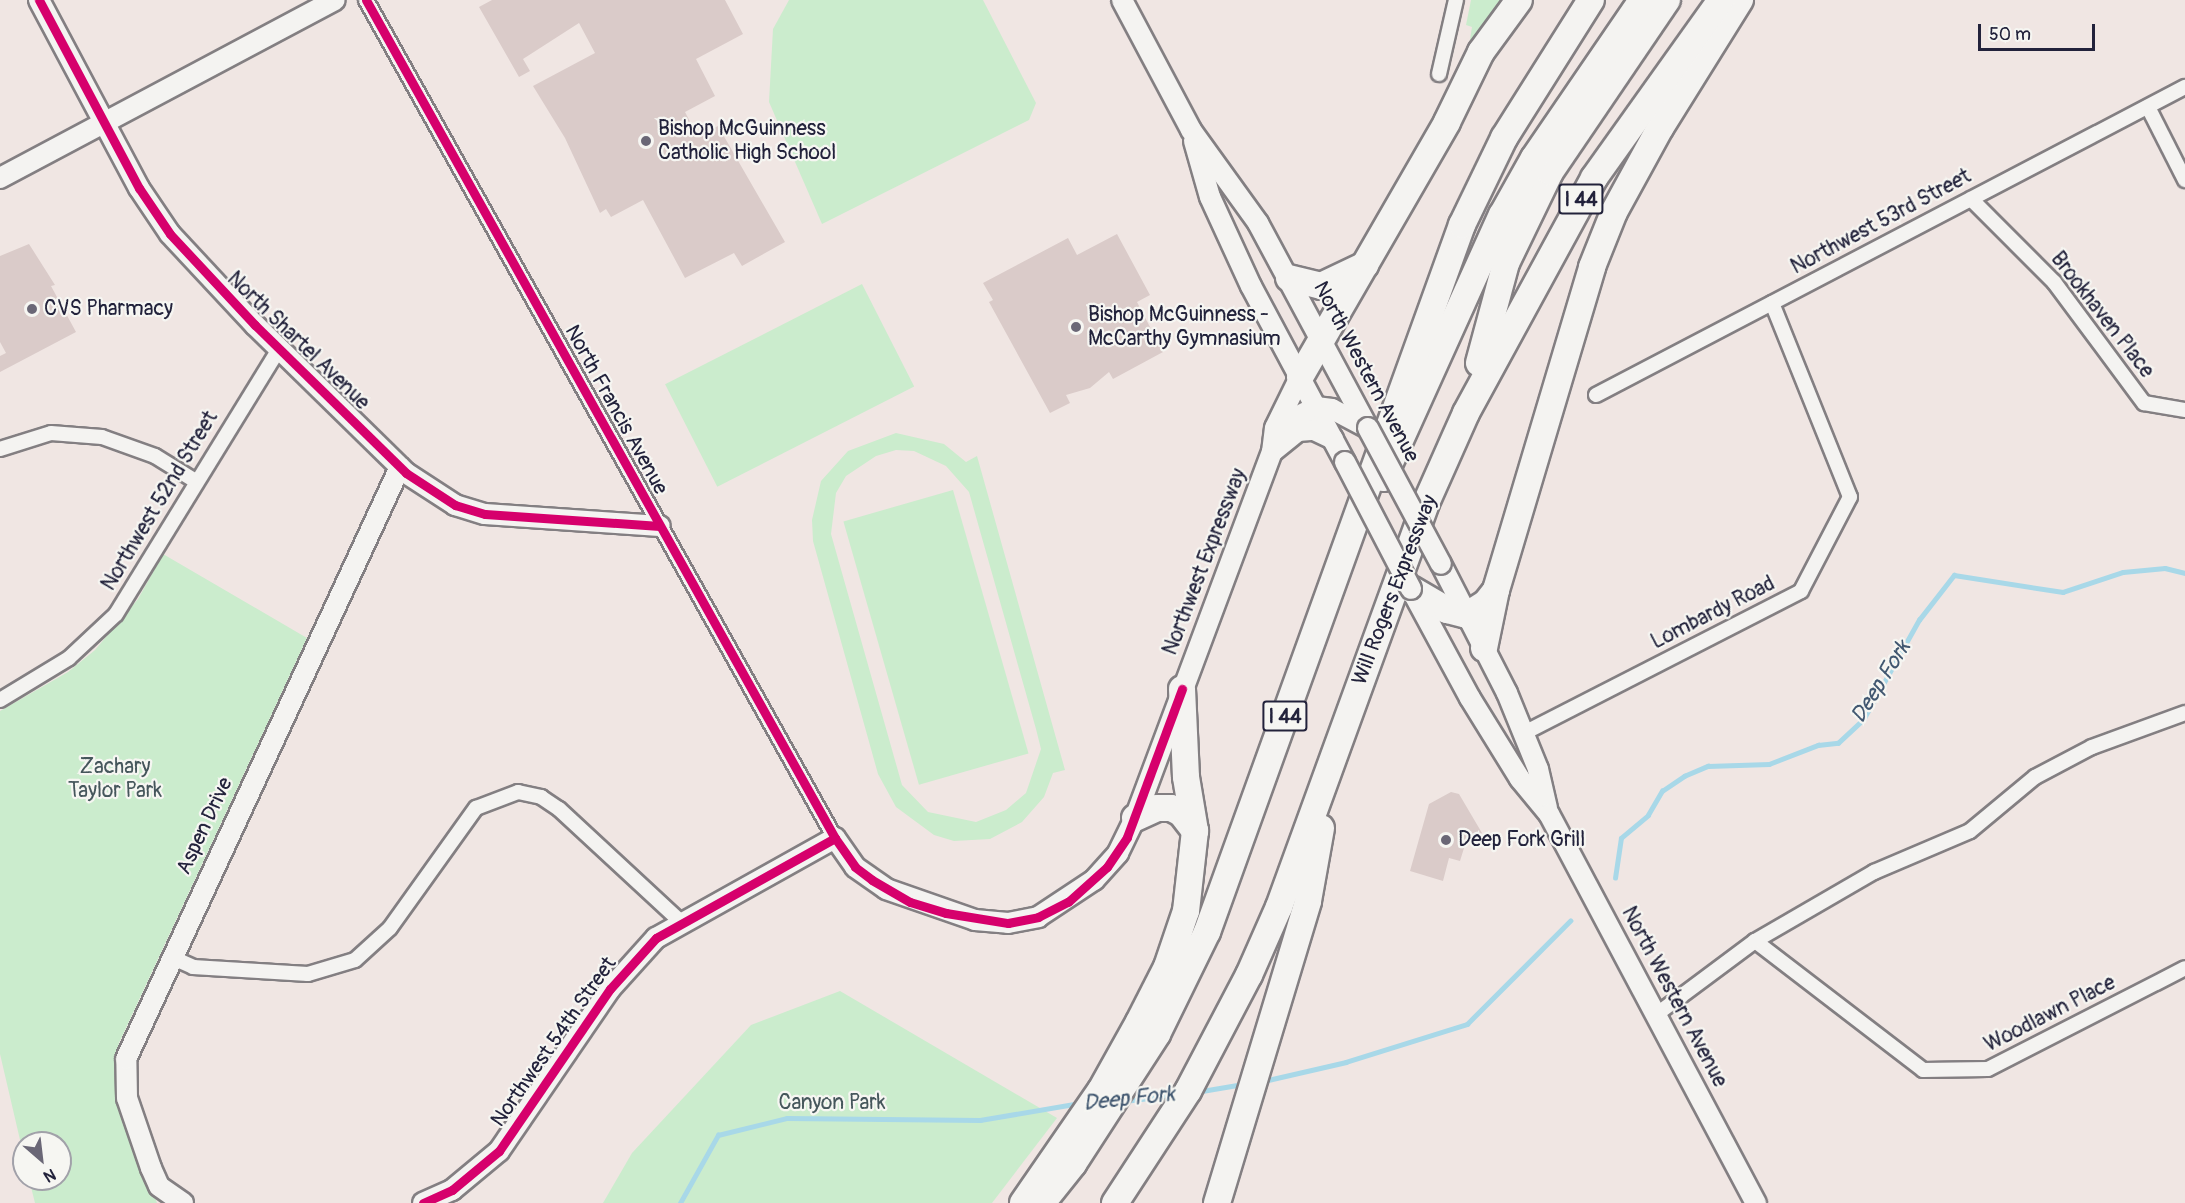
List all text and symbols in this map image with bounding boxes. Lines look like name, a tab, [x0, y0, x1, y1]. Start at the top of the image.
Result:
scale bar	[1981, 12, 2098, 50]
text: 50 m	[1989, 23, 2031, 46]
place label: Bishop McGuinness Catholic High School	[658, 116, 836, 166]
marker: Bishop McGuinness Catholic High School	[639, 134, 653, 148]
street label: Northwest 53rd Street	[1787, 164, 1975, 280]
road number: I 44	[1557, 182, 1605, 216]
street label: Brookhaven Place	[2045, 247, 2159, 383]
street label: North Shartel Avenue	[222, 267, 374, 415]
street label: North Western Avenue	[1308, 277, 1424, 467]
place label: CVS Pharmacy	[44, 296, 173, 322]
marker: CVS Pharmacy	[25, 302, 39, 316]
place label: Bishop McGuinness - McCarthy Gymnasium	[1088, 302, 1281, 352]
marker: Bishop McGuinness - McCarthy Gymnasium	[1069, 320, 1083, 334]
street label: North Francis Avenue	[559, 321, 673, 499]
street label: Northwest 52nd Street	[96, 407, 224, 595]
street label: Northwest Expressway	[1158, 465, 1252, 659]
street label: Will Rogers Expressway	[1347, 491, 1443, 689]
street label: Lombardy Road	[1647, 571, 1779, 655]
water label: Deep Fork	[1846, 636, 1916, 728]
road number: I 44	[1261, 699, 1309, 733]
park label: Zachary Taylor Park	[68, 754, 162, 804]
street label: Aspen Drive	[172, 773, 238, 879]
place label: Deep Fork Grill	[1458, 827, 1585, 853]
marker: Deep Fork Grill	[1439, 833, 1453, 847]
street label: North Western Avenue	[1616, 902, 1732, 1092]
street label: Northwest 54th Street	[486, 952, 622, 1132]
street label: Woodlawn Place	[1980, 970, 2120, 1058]
water label: Deep Fork	[1082, 1081, 1176, 1117]
park label: Canyon Park	[779, 1090, 885, 1116]
north arrow	[12, 1131, 72, 1191]
text: N	[40, 1164, 59, 1186]

